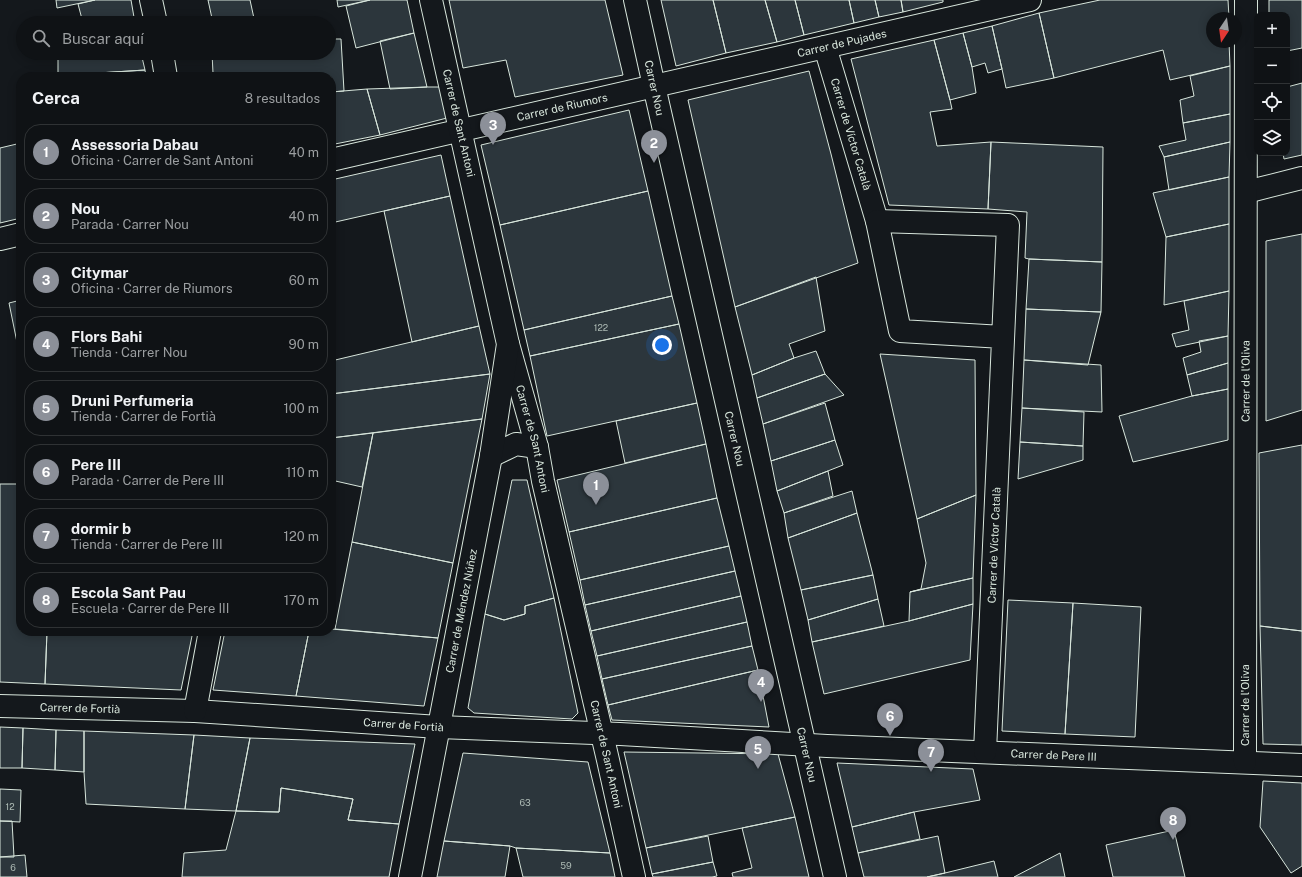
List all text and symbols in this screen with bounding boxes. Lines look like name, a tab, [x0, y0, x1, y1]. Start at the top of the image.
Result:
north arrow	[1206, 12, 1242, 48]
map controls	[1254, 12, 1290, 156]
button: +	[1254, 12, 1290, 48]
search box	[16, 16, 336, 60]
icon: search	[30, 27, 52, 49]
street label: Carrer de Pujades	[796, 27, 888, 59]
text: Buscar aquí	[62, 30, 144, 47]
button: −	[1254, 48, 1290, 84]
street label: Carrer Nou	[642, 59, 667, 117]
street label: Carrer de Sant Antoni	[441, 68, 477, 178]
street label: Carrer de Víctor Català	[829, 77, 873, 192]
button: locate	[1254, 84, 1290, 120]
text: Cerca	[32, 88, 80, 108]
text: 8 resultados	[245, 91, 320, 106]
street label: Carrer de Riumors	[515, 91, 609, 123]
pin: 3	[480, 112, 506, 145]
button: layers	[1254, 120, 1290, 156]
pin: 2	[641, 130, 667, 163]
text: Assessoria Dabau	[71, 136, 198, 153]
text: 1	[43, 145, 49, 160]
text: 40 m	[288, 145, 319, 160]
text: Oficina · Carrer de Sant Antoni	[71, 153, 253, 168]
text: Nou	[71, 200, 100, 217]
text: 2	[42, 209, 50, 224]
text: 40 m	[288, 209, 319, 224]
text: Parada · Carrer Nou	[71, 217, 189, 232]
text: Citymar	[71, 264, 129, 281]
text: 3	[42, 273, 50, 288]
text: 60 m	[289, 273, 319, 288]
text: Oficina · Carrer de Riumors	[71, 281, 233, 296]
house number: 122	[594, 322, 608, 333]
text: Flors Bahi	[71, 328, 142, 345]
your location	[652, 335, 672, 355]
text: 4	[42, 337, 50, 352]
text: 90 m	[289, 337, 319, 352]
street label: Carrer de l'Oliva	[1239, 340, 1252, 422]
text: Tienda · Carrer Nou	[71, 345, 187, 360]
street label: Carrer de Sant Antoni	[514, 383, 552, 494]
text: Druni Perfumeria	[71, 392, 194, 409]
text: 5	[42, 401, 50, 416]
text: 100 m	[283, 401, 319, 416]
text: Tienda · Carrer de Fortià	[71, 409, 216, 424]
street label: Carrer Nou	[723, 410, 747, 468]
text: Pere III	[71, 456, 121, 473]
text: 6	[42, 465, 50, 480]
text: 110 m	[286, 465, 319, 480]
pin: 1	[583, 472, 609, 505]
text: Parada · Carrer de Pere III	[71, 473, 224, 488]
street label: Carrer de Víctor Català	[985, 487, 1003, 604]
text: dormir b	[71, 520, 131, 537]
text: 7	[42, 529, 50, 544]
text: 120 m	[284, 529, 319, 544]
text: Tienda · Carrer de Pere III	[71, 537, 223, 552]
street label: Carrer de Méndez Núñez	[443, 548, 479, 674]
text: Escola Sant Pau	[71, 584, 186, 601]
text: 8	[42, 593, 50, 608]
text: 170 m	[284, 593, 319, 608]
text: Escuela · Carrer de Pere III	[71, 601, 229, 616]
street label: Carrer de l'Oliva	[1239, 664, 1251, 746]
pin: 4	[748, 669, 774, 702]
street label: Carrer de Sant Antoni	[588, 699, 625, 809]
street label: Carrer de Fortià	[40, 701, 120, 715]
pin: 6	[877, 703, 903, 736]
street label: Carrer de Fortià	[363, 716, 444, 733]
street label: Carrer Nou	[795, 726, 819, 783]
pin: 5	[745, 736, 771, 769]
pin: 7	[918, 739, 944, 772]
street label: Carrer de Pere III	[1010, 747, 1097, 763]
house number: 63	[519, 797, 531, 808]
house number: 12	[5, 801, 15, 812]
pin: 8	[1160, 807, 1186, 840]
house number: 59	[560, 860, 572, 871]
house number: 6	[10, 862, 16, 873]

